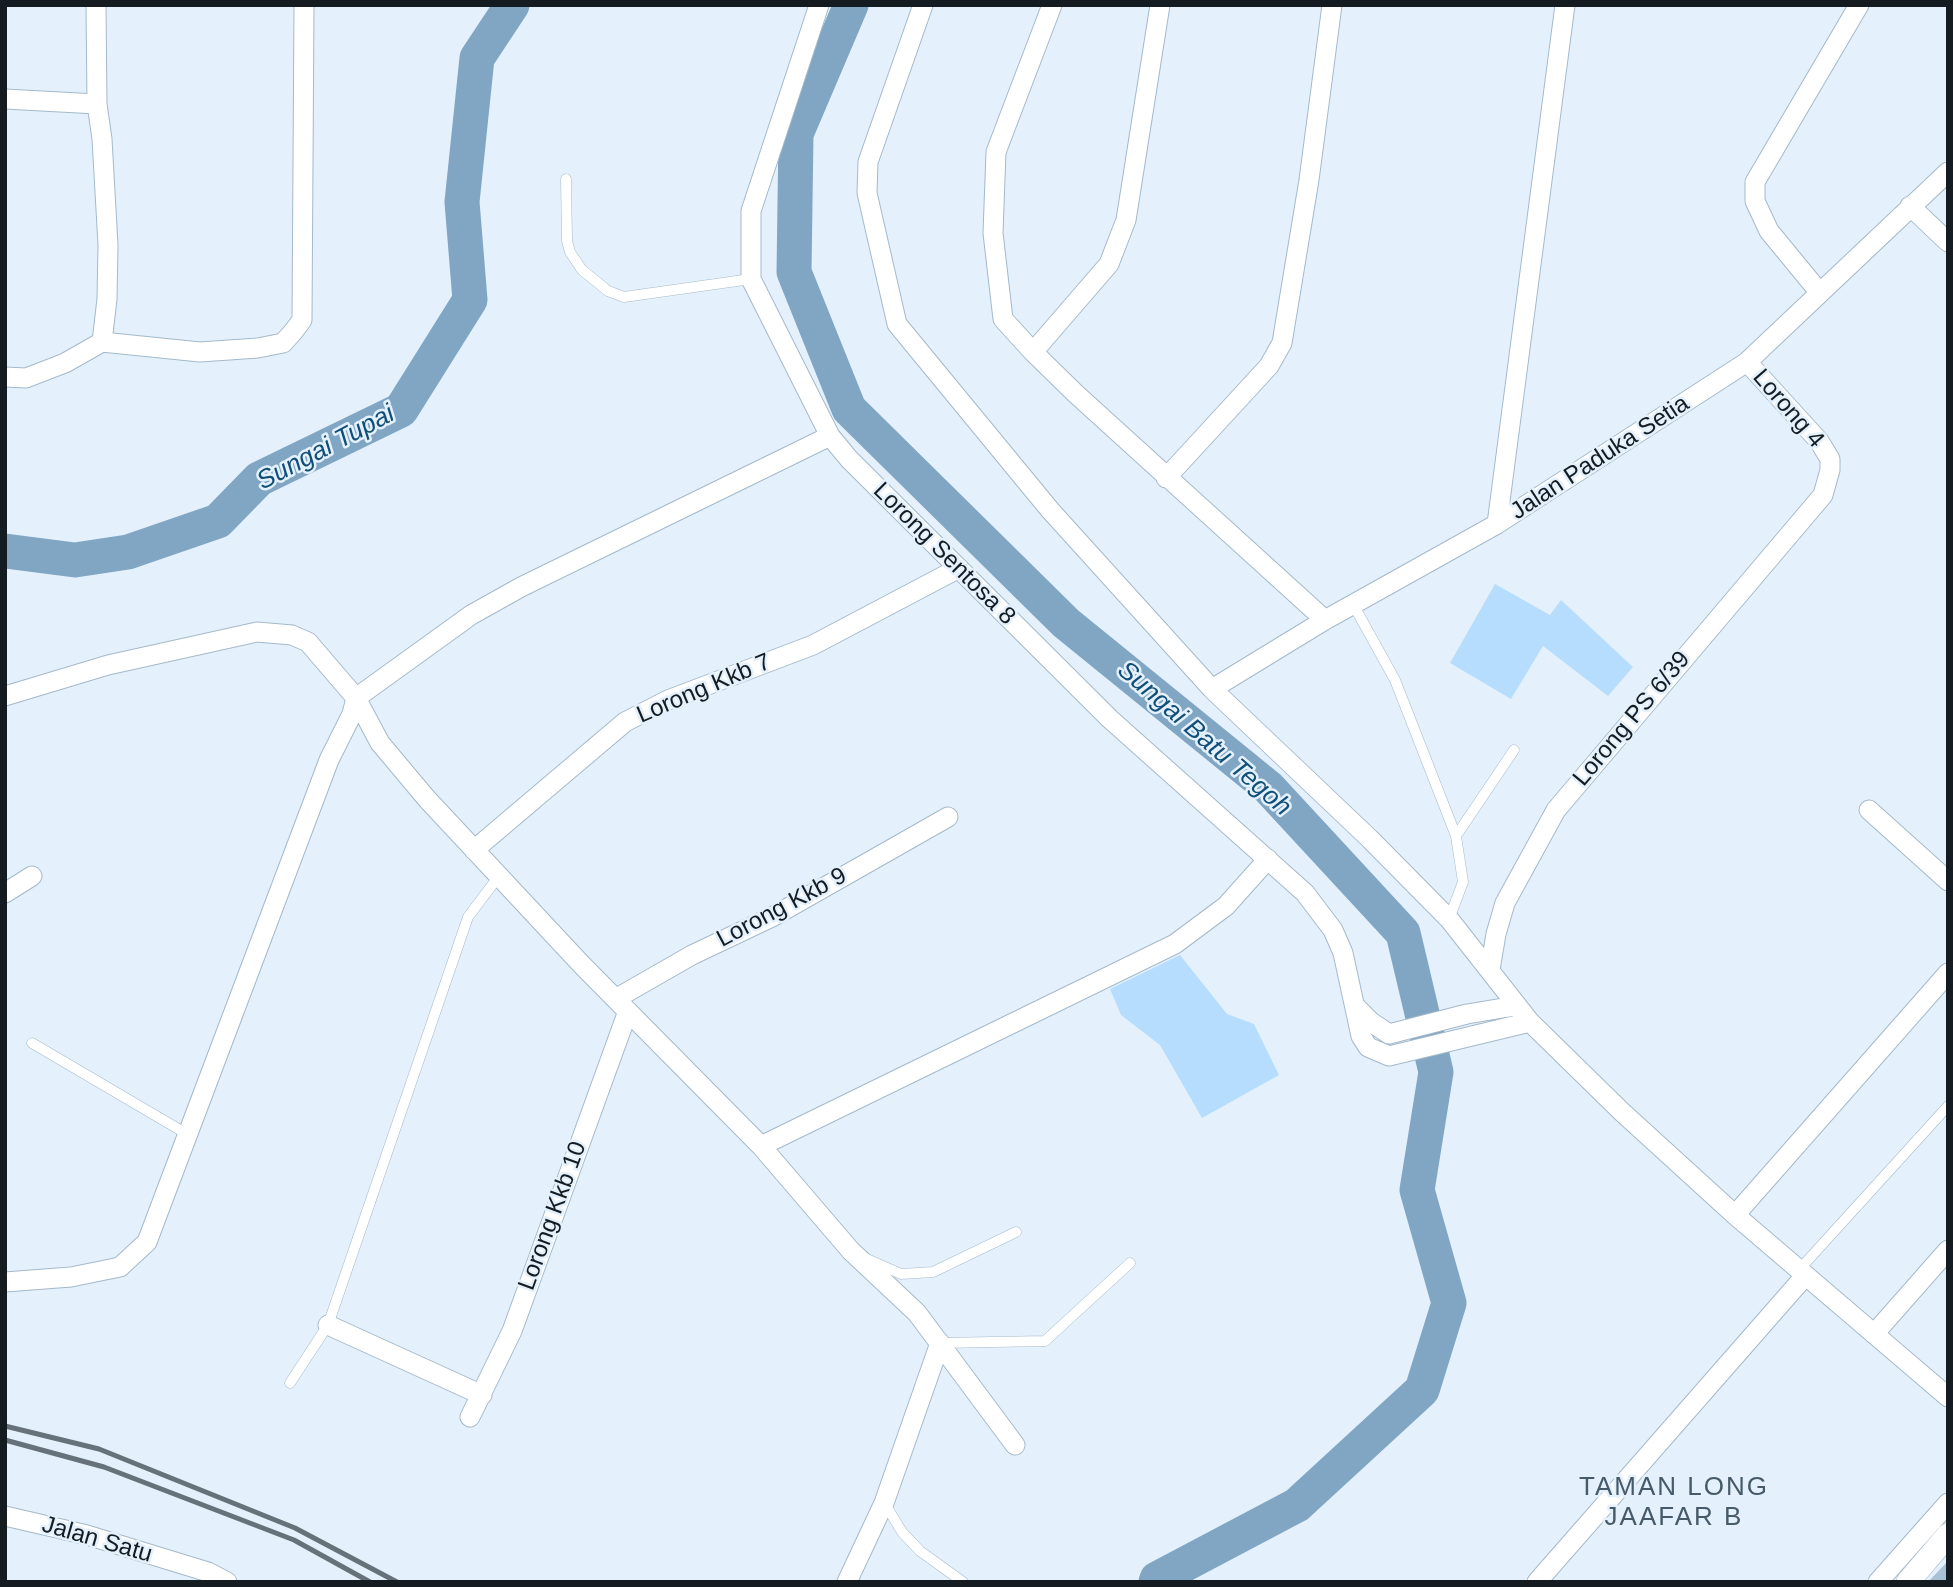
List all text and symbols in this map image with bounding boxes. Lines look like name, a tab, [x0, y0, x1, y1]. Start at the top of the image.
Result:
street label: Lorong 4	[1746, 364, 1830, 454]
street label: Jalan Paduka Setia	[1505, 390, 1695, 526]
water label: Sungai Tupai	[252, 399, 400, 497]
street label: Lorong Sentosa 8	[867, 477, 1021, 631]
street label: Lorong PS 6/39	[1567, 646, 1697, 792]
street label: Lorong Kkb 7	[633, 648, 775, 730]
water label: Sungai Batu Tegoh	[1111, 655, 1297, 823]
street label: Lorong Kkb 9	[712, 862, 852, 954]
street label: Lorong Kkb 10	[513, 1138, 593, 1294]
district label: TAMAN LONG JAAFAR B	[1580, 1472, 1768, 1534]
street label: Jalan Satu	[39, 1511, 155, 1569]

